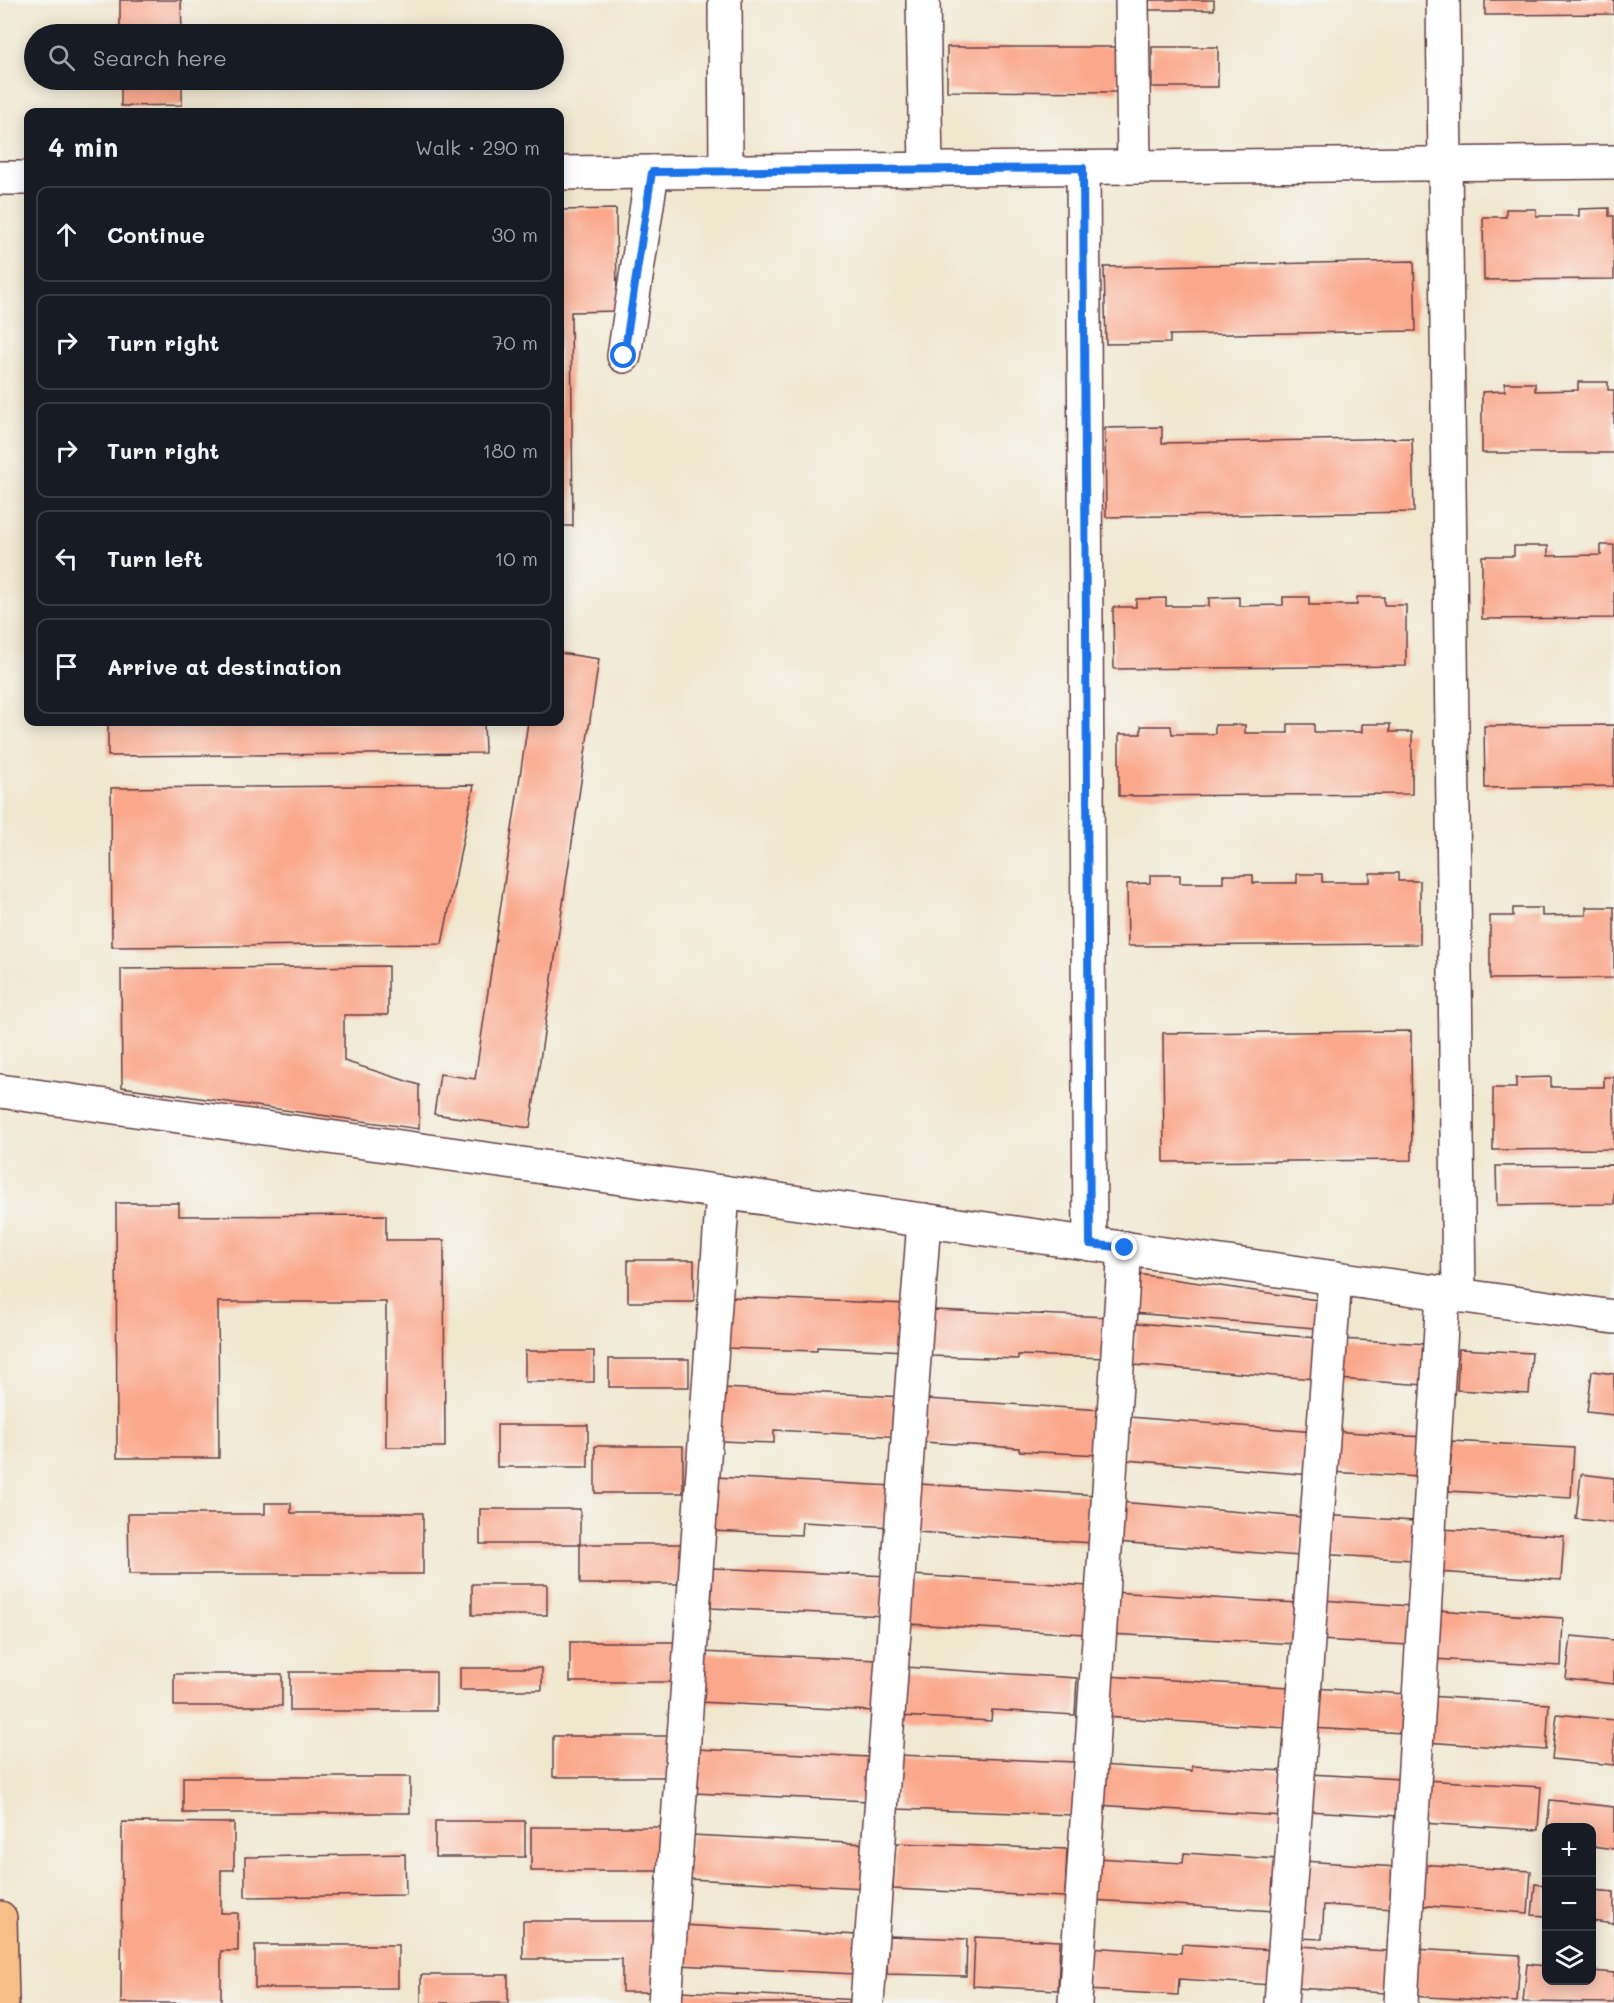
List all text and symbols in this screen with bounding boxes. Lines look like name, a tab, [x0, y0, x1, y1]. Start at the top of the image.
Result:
search box	[24, 24, 564, 90]
icon: search	[45, 41, 78, 74]
text: Search here	[93, 43, 227, 72]
text: 4 min	[48, 130, 118, 164]
text: Walk · 290 m	[415, 134, 540, 160]
icon: ahead	[50, 218, 83, 251]
text: Continue	[107, 220, 205, 249]
text: 30 m	[492, 221, 538, 247]
icon: right	[50, 326, 83, 359]
text: Turn right	[107, 328, 219, 357]
text: 70 m	[492, 329, 538, 355]
route start	[610, 342, 636, 368]
icon: right	[50, 434, 83, 467]
text: Turn right	[107, 436, 219, 465]
text: 180 m	[482, 437, 538, 463]
icon: left	[50, 542, 83, 575]
text: Turn left	[107, 544, 203, 573]
text: 10 m	[494, 545, 538, 571]
icon: arrive	[50, 650, 83, 683]
text: Arrive at destination	[107, 652, 342, 681]
route end	[1111, 1234, 1137, 1260]
map controls	[1542, 1823, 1596, 1985]
button: +	[1542, 1823, 1596, 1877]
button: −	[1542, 1877, 1596, 1931]
button: layers	[1542, 1931, 1596, 1985]

